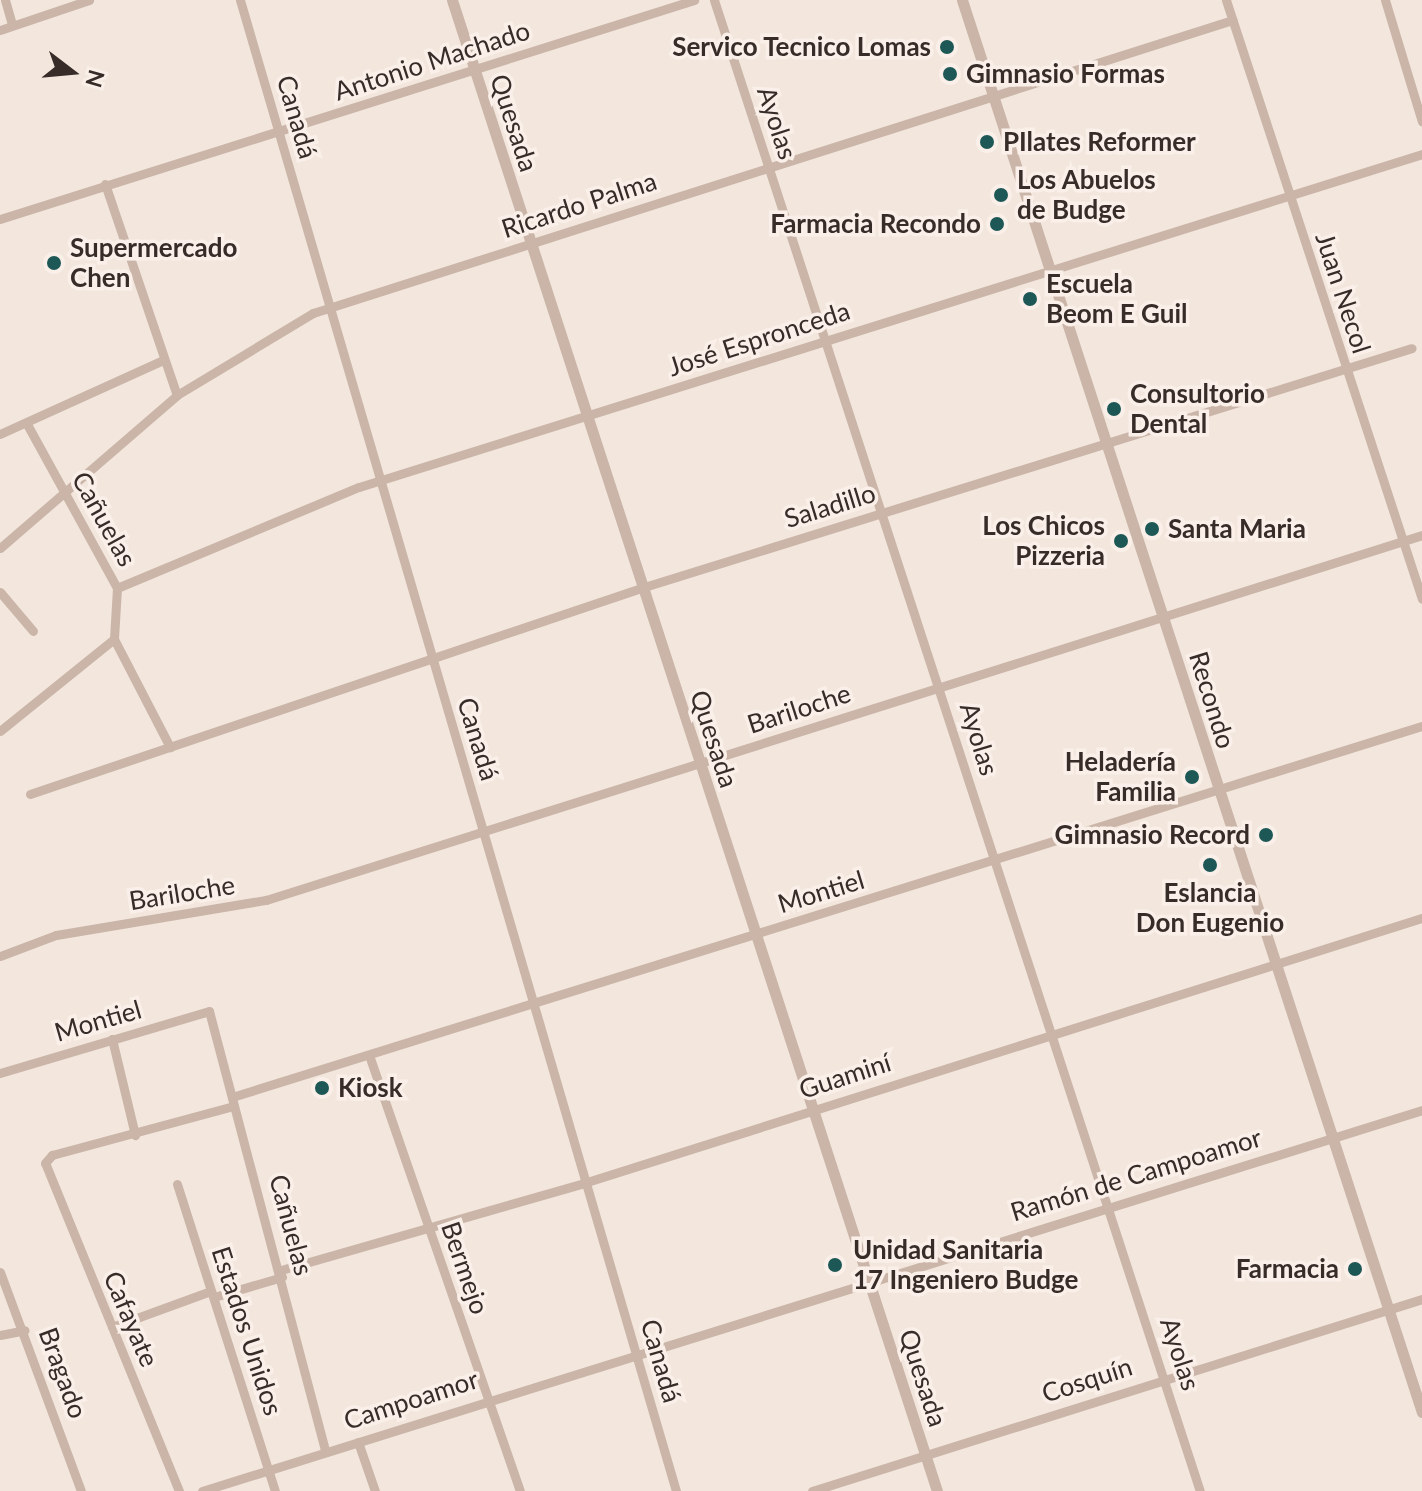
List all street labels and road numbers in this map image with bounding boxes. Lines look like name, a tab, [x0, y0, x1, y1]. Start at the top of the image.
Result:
street label: Antonio Machado	[330, 15, 534, 107]
street label: Quesada	[484, 70, 544, 176]
street label: Canadá	[270, 72, 324, 162]
street label: Ayolas	[751, 83, 803, 163]
street label: Ricardo Palma	[498, 165, 660, 245]
street label: Juan Necol	[1309, 229, 1377, 357]
street label: José Espronceda	[664, 295, 854, 383]
street label: Cañuelas	[65, 466, 143, 572]
street label: Saladillo	[781, 477, 879, 535]
street label: Recondo	[1182, 648, 1242, 752]
street label: Bariloche	[743, 678, 855, 740]
street label: Quesada	[684, 686, 744, 792]
street label: Canadá	[451, 694, 505, 784]
street label: Ayolas	[953, 699, 1005, 779]
street label: Montiel	[774, 864, 868, 920]
street label: Bariloche	[127, 869, 237, 917]
street label: Montiel	[51, 994, 145, 1048]
street label: Guaminí	[795, 1047, 895, 1105]
street label: Ramón de Campoamor	[1007, 1122, 1265, 1228]
street label: Cañuelas	[263, 1171, 319, 1279]
street label: Bermejo	[435, 1218, 495, 1318]
street label: Estados Unidos	[205, 1243, 289, 1419]
street label: Cafayate	[97, 1267, 165, 1371]
street label: Ayolas	[1154, 1314, 1206, 1394]
street label: Canadá	[634, 1316, 688, 1406]
street label: Bragado	[32, 1323, 94, 1423]
street label: Quesada	[893, 1325, 953, 1431]
street label: Cosquín	[1038, 1351, 1136, 1409]
street label: Campoamor	[340, 1364, 482, 1436]

